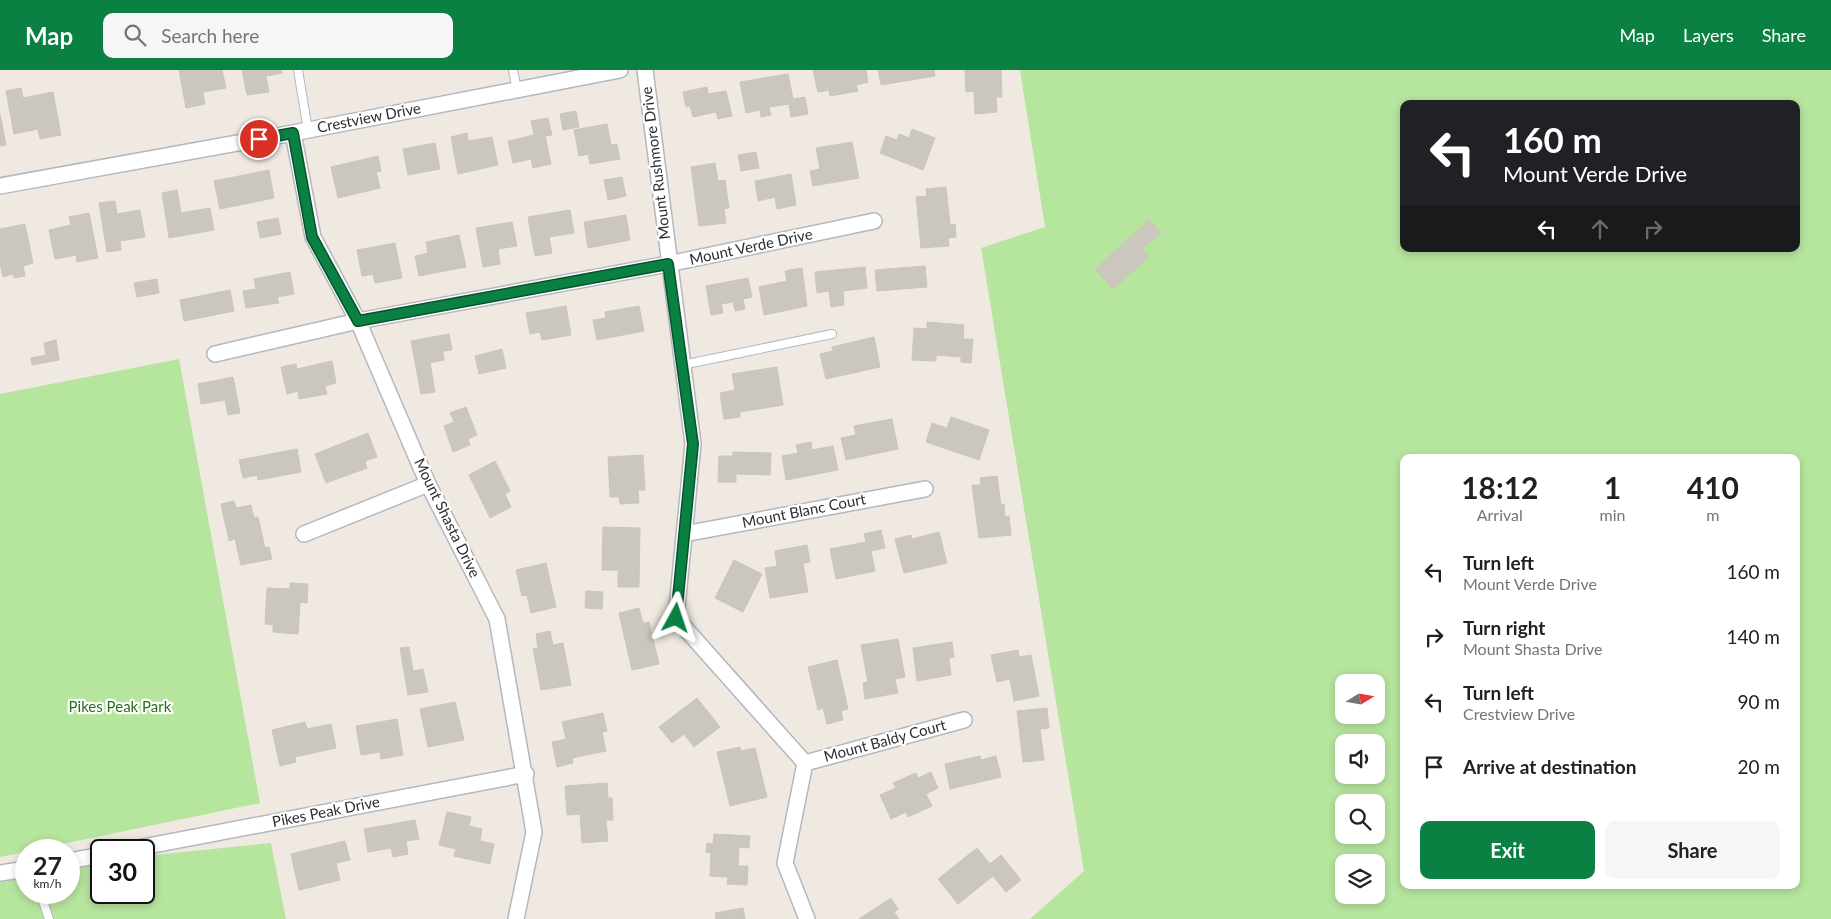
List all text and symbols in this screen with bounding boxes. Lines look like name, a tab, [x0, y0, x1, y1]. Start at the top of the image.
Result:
search box	[103, 13, 453, 58]
text: Map	[25, 21, 73, 50]
icon: search	[121, 21, 149, 49]
text: Search here	[161, 24, 259, 47]
text: Map	[1619, 24, 1655, 46]
text: Layers	[1683, 24, 1734, 46]
text: Share	[1762, 24, 1806, 46]
street label: Mount Rushmore Drive	[637, 86, 673, 241]
street label: Crestview Drive	[315, 98, 422, 136]
pin	[238, 118, 280, 160]
text: 160 m	[1503, 118, 1602, 160]
icon: left	[1420, 120, 1485, 185]
icon: arrive	[245, 125, 273, 153]
text: Mount Verde Drive	[1503, 160, 1687, 187]
icon: left	[1533, 215, 1561, 243]
icon: ahead	[1586, 215, 1614, 243]
icon: right	[1639, 215, 1667, 243]
street label: Mount Verde Drive	[688, 224, 814, 268]
street label: Mount Shasta Drive	[411, 455, 485, 580]
text: 18:12	[1461, 469, 1538, 505]
text: 1	[1604, 469, 1621, 505]
text: 410	[1687, 469, 1739, 505]
street label: Mount Blanc Court	[740, 489, 868, 531]
text: Arrival	[1477, 505, 1523, 524]
text: min	[1600, 505, 1626, 524]
text: m	[1706, 505, 1719, 524]
text: Turn left	[1463, 551, 1534, 574]
icon: left	[1420, 558, 1448, 586]
text: 160 m	[1726, 560, 1780, 583]
text: Mount Verde Drive	[1463, 574, 1597, 593]
position arrow	[649, 591, 701, 643]
text: Turn right	[1463, 616, 1545, 639]
icon: right	[1420, 623, 1448, 651]
text: 140 m	[1726, 625, 1780, 648]
text: Mount Shasta Drive	[1463, 639, 1603, 658]
north arrow	[1335, 674, 1385, 724]
map controls	[1335, 674, 1385, 904]
text: Turn left	[1463, 681, 1534, 704]
icon: left	[1420, 688, 1448, 716]
text: 90 m	[1737, 690, 1780, 713]
park label: Pikes Peak Park	[69, 697, 172, 715]
text: Crestview Drive	[1463, 704, 1575, 723]
street label: Mount Baldy Court	[822, 715, 948, 765]
button: sound	[1335, 734, 1385, 784]
icon: arrive	[1420, 753, 1448, 781]
text: Arrive at destination	[1463, 755, 1636, 778]
text: 20 m	[1737, 755, 1780, 778]
street label: Pikes Peak Drive	[270, 792, 381, 830]
button: search	[1335, 794, 1385, 844]
button: Exit	[1420, 821, 1595, 879]
button: Share	[1605, 821, 1780, 879]
speed limit sign: 30	[90, 839, 155, 904]
text: 27	[33, 850, 62, 880]
button: layers	[1335, 854, 1385, 904]
text: km/h	[33, 876, 62, 891]

